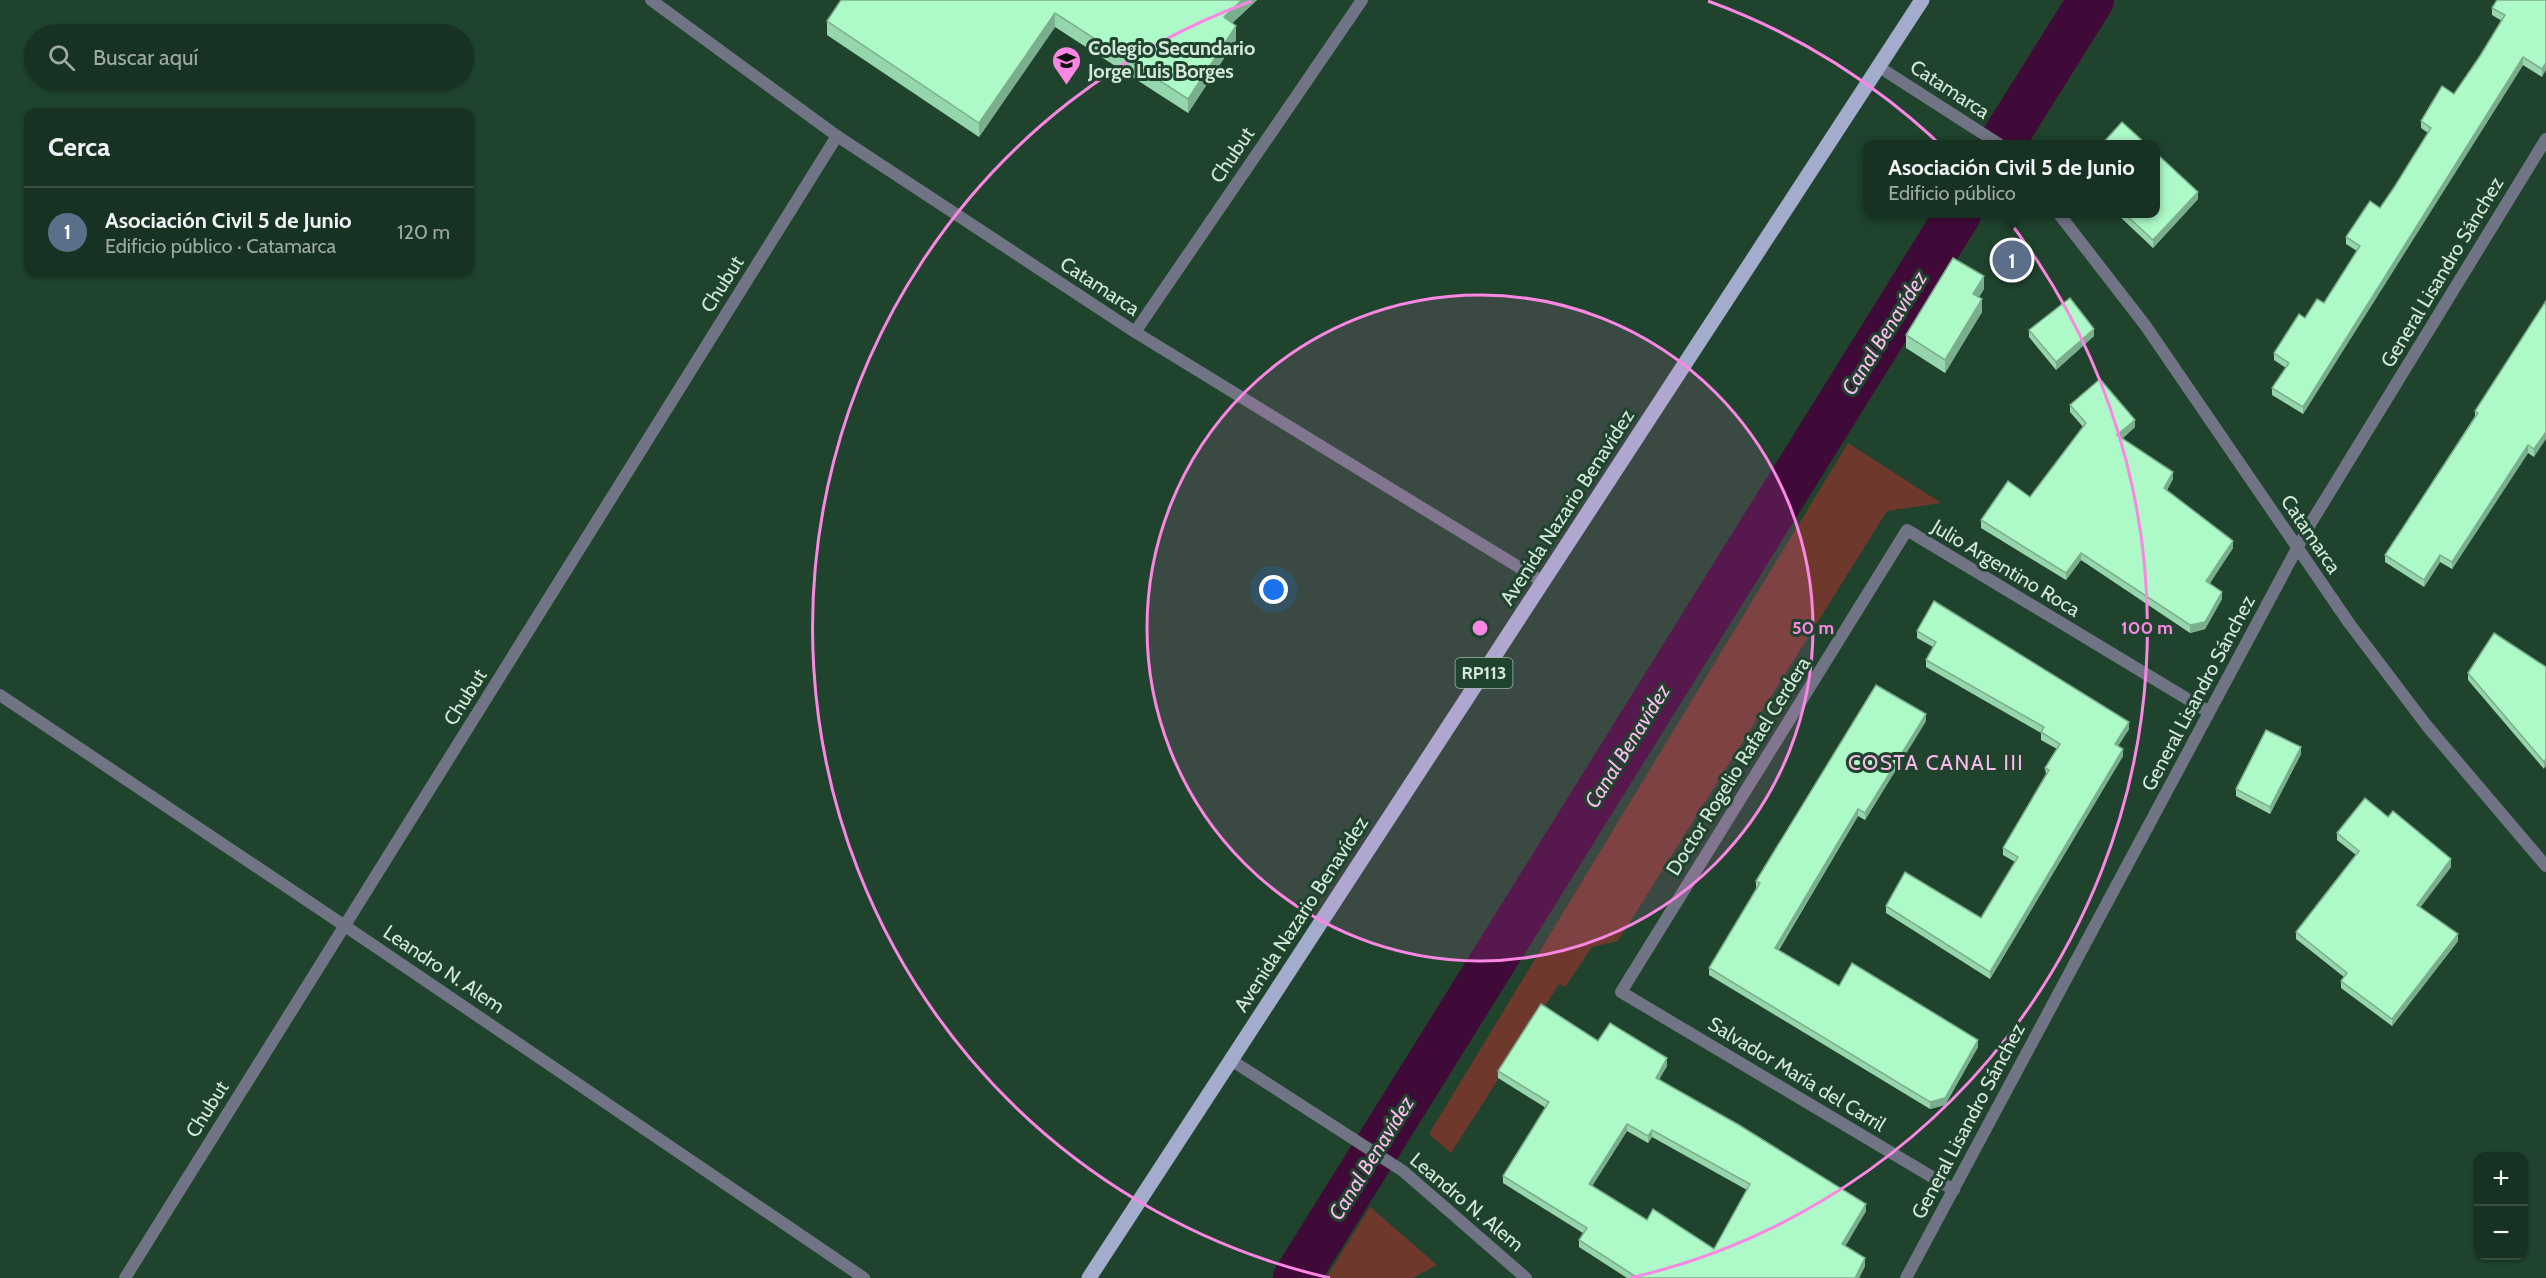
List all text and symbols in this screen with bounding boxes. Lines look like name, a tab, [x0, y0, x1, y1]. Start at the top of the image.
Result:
search box	[24, 24, 474, 90]
place label: Colegio Secundario Jorge Luis Borges	[1087, 36, 1255, 83]
icon: search	[45, 41, 78, 74]
text: Buscar aquí	[93, 44, 198, 71]
school or university icon: Colegio Secundario Jorge Luis Borges	[1051, 44, 1083, 86]
street label: Catamarca	[1906, 54, 1995, 124]
street label: Chubut	[1205, 122, 1259, 187]
text: Cerca	[48, 131, 110, 163]
popup	[1863, 140, 2160, 218]
text: Asociación Civil 5 de Junio	[1888, 154, 2135, 181]
street label: General Lisandro Sánchez	[2376, 172, 2508, 372]
text: Edificio público	[1888, 181, 2016, 205]
text: Asociación Civil 5 de Junio	[105, 207, 352, 234]
text: 1	[64, 220, 71, 244]
text: 120 m	[397, 220, 450, 244]
text: Edificio público · Catamarca	[105, 234, 336, 258]
pin: 1	[1992, 238, 2032, 282]
street label: Chubut	[695, 251, 749, 317]
street label: Catamarca	[1056, 251, 1145, 321]
water label: Canal Benavídez	[1836, 266, 1933, 400]
street label: Avenida Nazario Benavídez	[1495, 405, 1639, 609]
street label: Catamarca	[2276, 490, 2346, 578]
street label: Julio Argentino Roca	[1927, 514, 2085, 622]
your location	[1259, 575, 1288, 604]
street label: General Lisandro Sánchez	[2136, 591, 2260, 795]
text: 50 m	[1792, 617, 1834, 639]
text: 100 m	[2121, 617, 2173, 639]
centre of rings	[1470, 618, 1490, 638]
street label: Doctor Rogelio Rafael Cerdera	[1661, 652, 1815, 880]
road number: RP113	[1456, 658, 1512, 688]
street label: Chubut	[438, 664, 492, 730]
water label: Canal Benavídez	[1579, 679, 1676, 813]
district label: COSTA CANAL III	[1848, 750, 2024, 775]
street label: Avenida Nazario Benavídez	[1229, 812, 1373, 1016]
street label: Leandro N. Alem	[379, 920, 509, 1018]
street label: Salvador María del Carril	[1704, 1012, 1890, 1137]
street label: General Lisandro Sánchez	[1906, 1019, 2030, 1223]
street label: Chubut	[180, 1076, 234, 1142]
water label: Canal Benavídez	[1323, 1091, 1420, 1225]
street label: Leandro N. Alem	[1405, 1148, 1529, 1256]
map controls	[2474, 1152, 2528, 1260]
button: +	[2474, 1152, 2528, 1206]
button: −	[2474, 1206, 2528, 1260]

